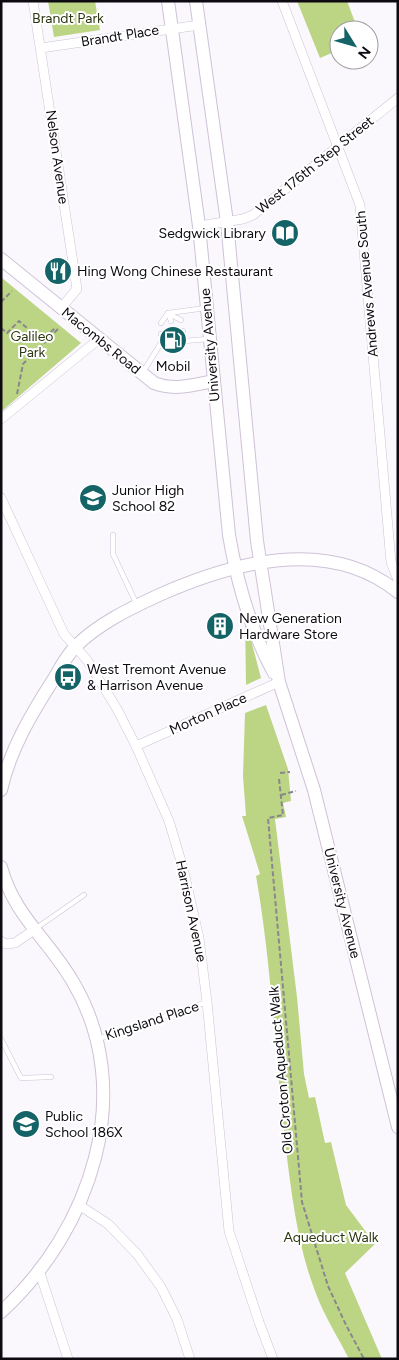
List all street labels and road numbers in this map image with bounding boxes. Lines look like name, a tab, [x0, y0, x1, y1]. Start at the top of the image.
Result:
street label: Brandt Place	[80, 21, 161, 51]
street label: Nelson Avenue	[42, 109, 72, 205]
street label: West 176th Step Street	[253, 112, 377, 218]
street label: Andrews Avenue South	[352, 210, 382, 358]
street label: University Avenue	[197, 287, 223, 402]
street label: Macombs Road	[58, 304, 144, 378]
street label: Morton Place	[167, 689, 250, 739]
street label: University Avenue	[320, 846, 364, 961]
street label: Harrison Avenue	[172, 859, 210, 964]
street label: Old Croton Aqueduct Walk	[265, 985, 297, 1155]
street label: Kingsland Place	[103, 998, 201, 1044]

